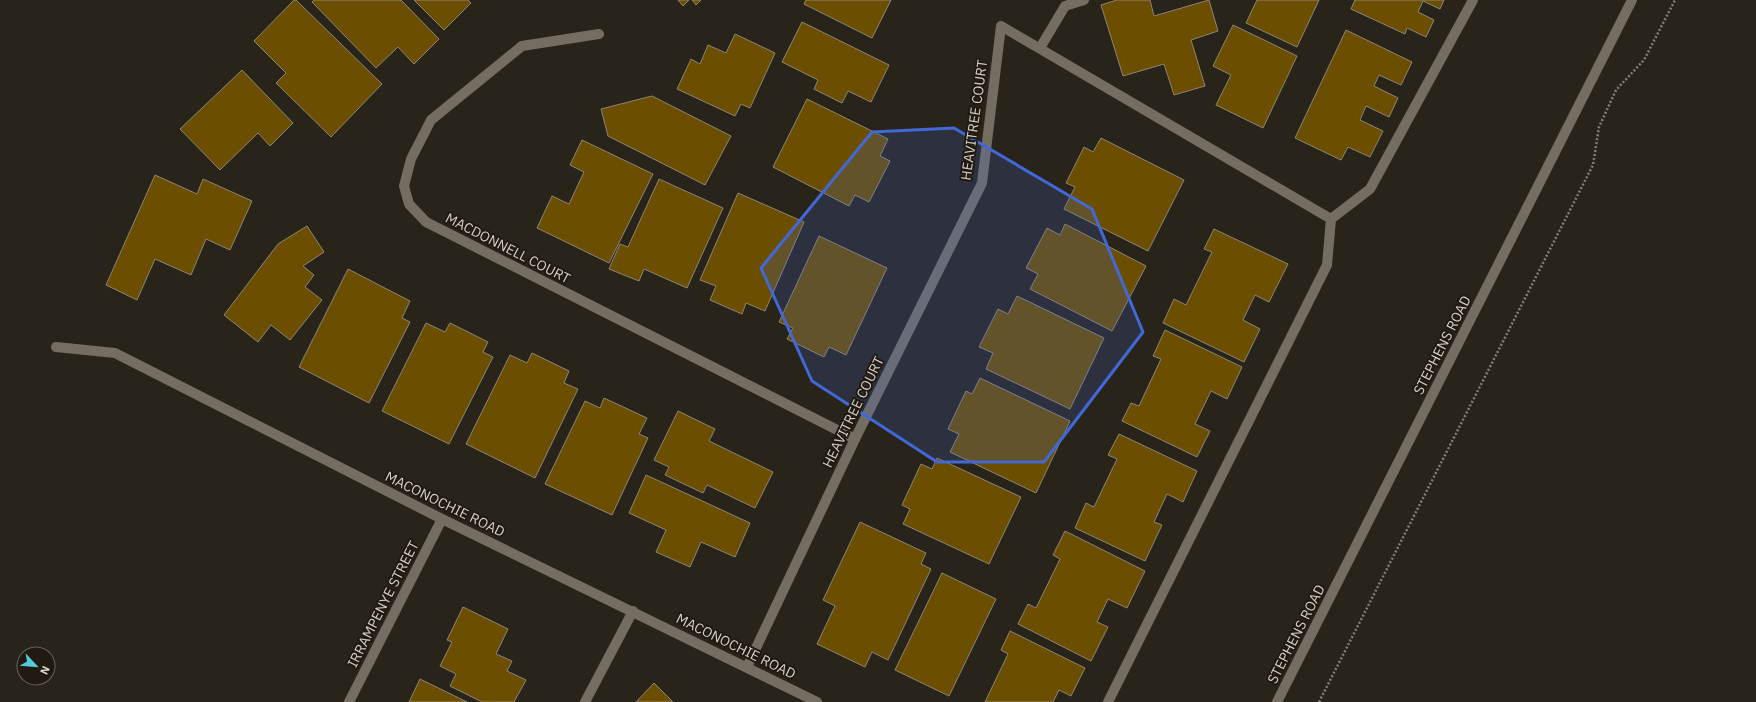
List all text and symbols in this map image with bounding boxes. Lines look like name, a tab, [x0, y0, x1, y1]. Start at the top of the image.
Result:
street label: HEAVITREE COURT	[957, 59, 991, 181]
street label: MACDONNELL COURT	[442, 209, 574, 287]
street label: STEPHENS ROAD	[1409, 292, 1475, 398]
street label: HEAVITREE COURT	[818, 353, 888, 471]
street label: MACONOCHIE ROAD	[382, 467, 508, 541]
street label: IRRAMPENYE STREET	[343, 538, 423, 670]
street label: STEPHENS ROAD	[1263, 581, 1329, 687]
street label: MACONOCHIE ROAD	[673, 609, 799, 683]
north arrow	[16, 646, 56, 686]
text: N	[37, 664, 53, 677]

